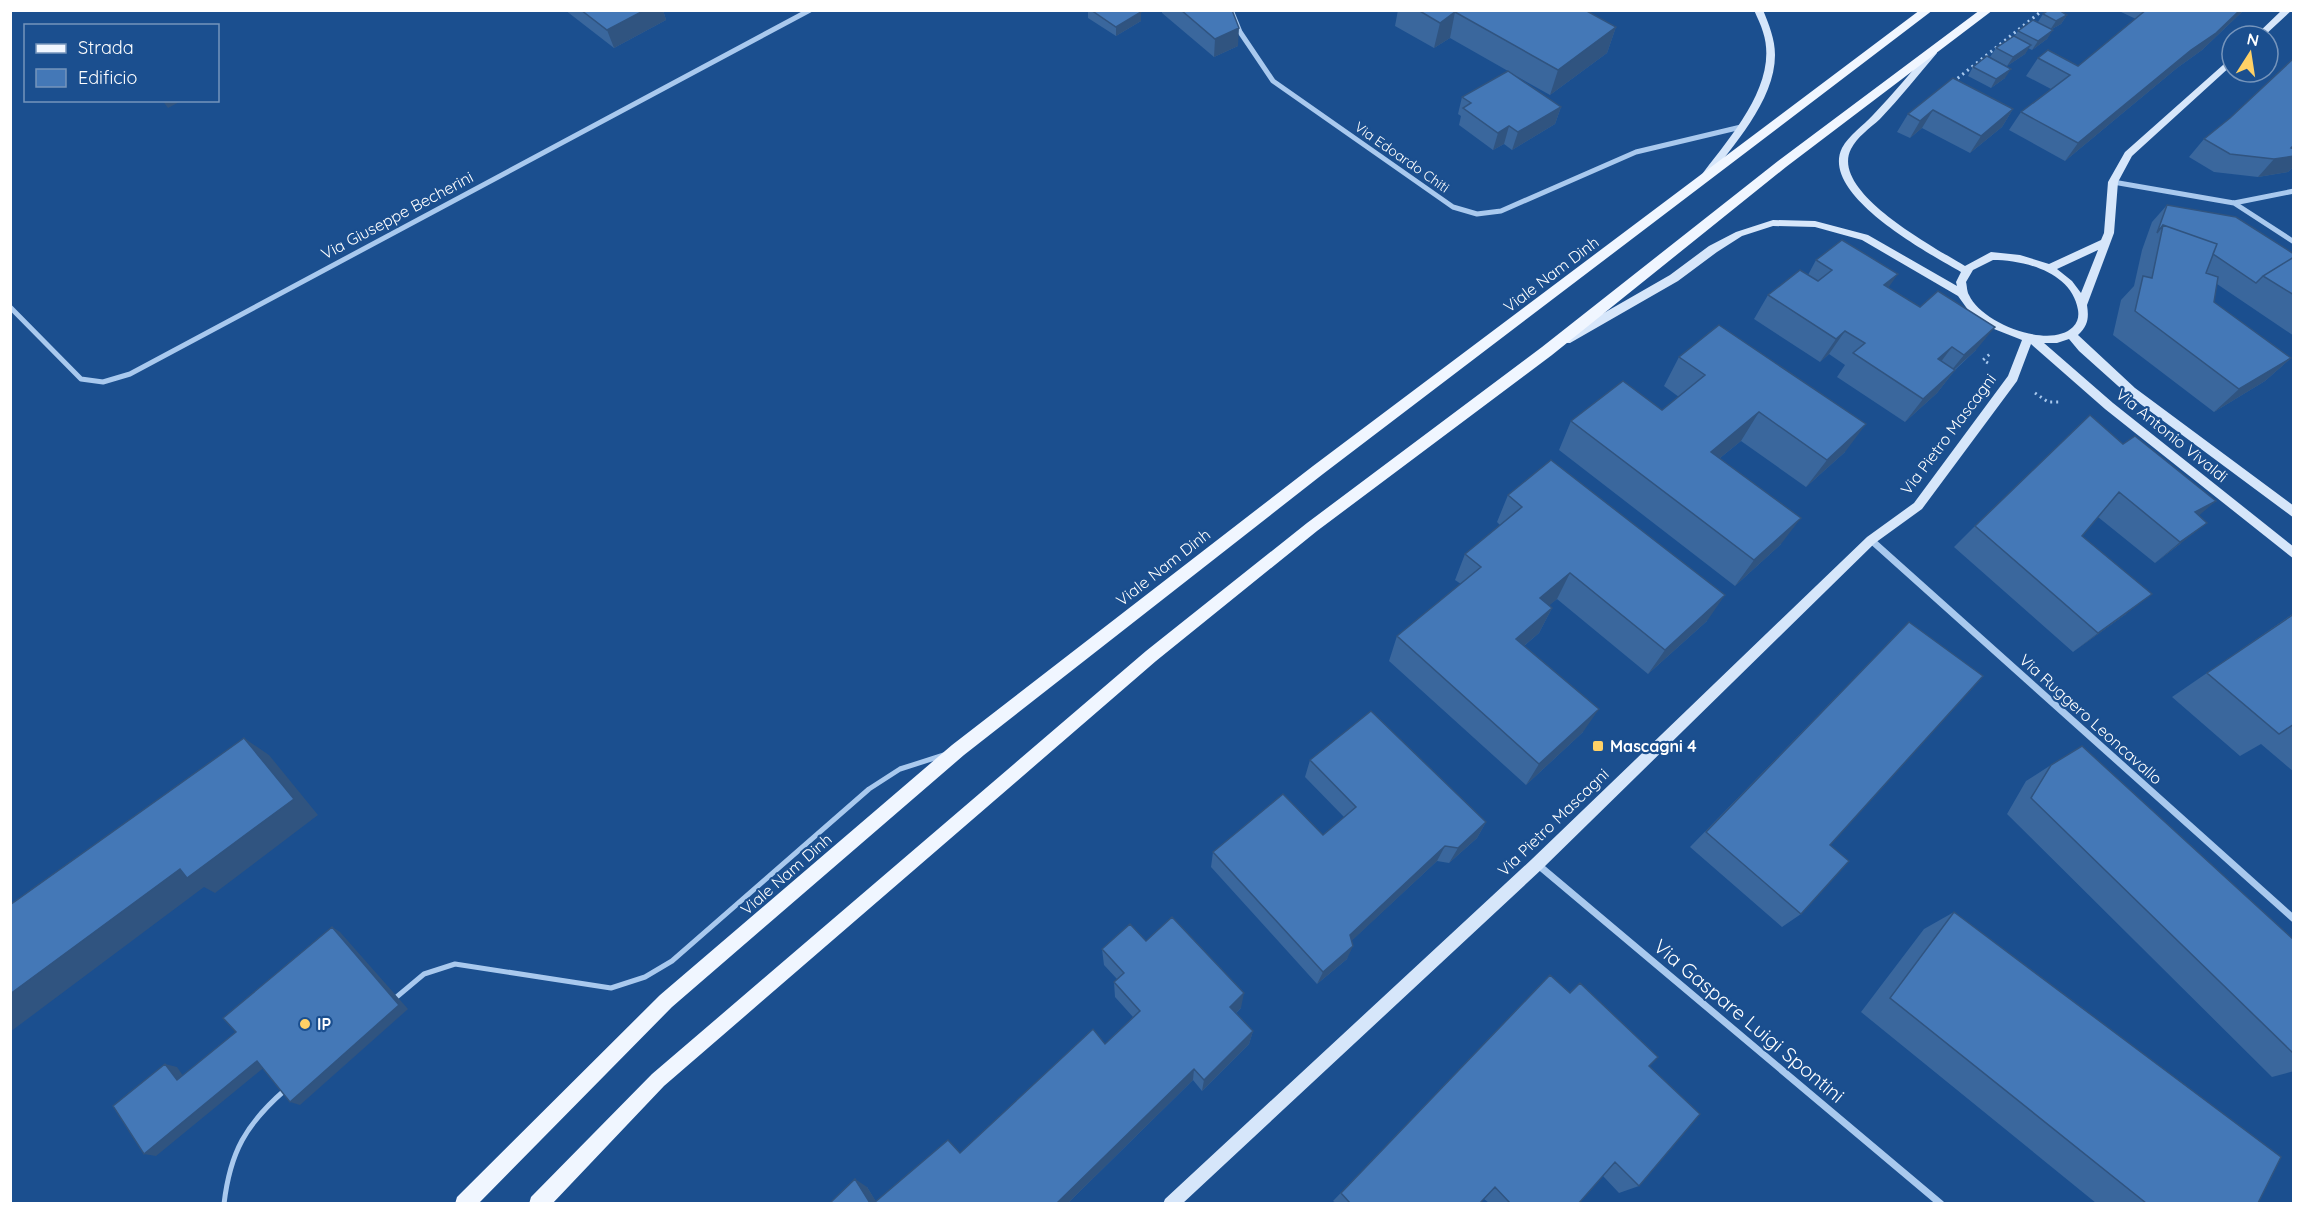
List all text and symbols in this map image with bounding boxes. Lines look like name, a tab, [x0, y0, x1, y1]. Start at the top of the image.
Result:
legend	[24, 24, 219, 102]
north arrow	[2220, 24, 2280, 84]
text: N	[2245, 28, 2261, 50]
text: Strada	[78, 36, 134, 59]
text: Edificio	[78, 66, 137, 89]
street label: Via Edoardo Chiti	[1351, 118, 1453, 196]
street label: Via Giuseppe Becherini	[318, 166, 476, 264]
street label: Viale Nam Dinh	[1499, 232, 1603, 316]
street label: Via Pietro Mascagni	[1896, 369, 2000, 499]
street label: Via Antonio Vivaldi	[2112, 384, 2232, 486]
street label: Viale Nam Dinh	[1112, 524, 1214, 610]
street label: Via Ruggero Leoncavallo	[2015, 650, 2167, 788]
place label: Mascagni 4	[1610, 736, 1697, 756]
marker: Mascagni 4	[1591, 739, 1605, 753]
street label: Via Pietro Mascagni	[1493, 764, 1613, 880]
street label: Viale Nam Dinh	[736, 829, 836, 919]
street label: Via Gaspare Luigi Spontini	[1649, 933, 1850, 1108]
place label: IP	[317, 1014, 331, 1034]
marker: IP	[298, 1017, 312, 1031]

